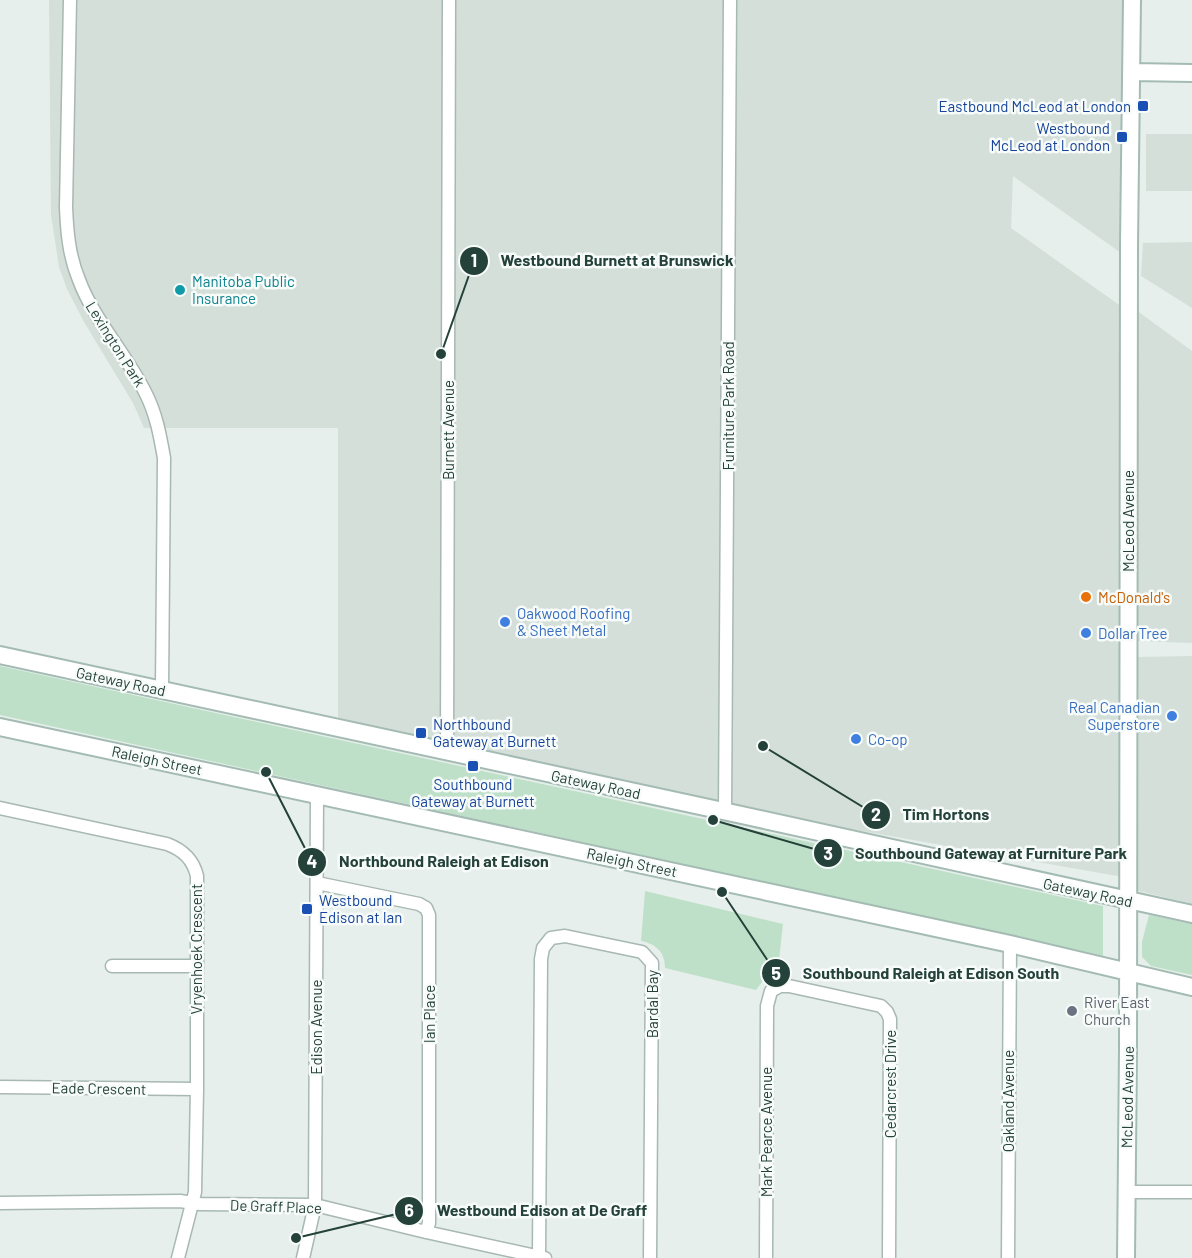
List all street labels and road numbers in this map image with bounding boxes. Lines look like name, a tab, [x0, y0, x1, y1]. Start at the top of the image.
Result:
street label: Lexington Park	[83, 298, 150, 390]
street label: Furniture Park Road	[719, 341, 737, 471]
street label: Burnett Avenue	[439, 380, 457, 480]
street label: McLeod Avenue	[1119, 470, 1137, 572]
street label: Gateway Road	[75, 663, 167, 699]
street label: Raleigh Street	[110, 742, 204, 778]
street label: Gateway Road	[550, 766, 642, 802]
street label: Raleigh Street	[585, 844, 679, 880]
street label: Gateway Road	[1042, 874, 1134, 910]
street label: Vryenhoek Crescent	[187, 884, 205, 1014]
street label: Bardal Bay	[643, 970, 661, 1038]
street label: Edison Avenue	[307, 979, 325, 1075]
street label: Ian Place	[420, 985, 438, 1043]
street label: Cedarcrest Drive	[881, 1030, 899, 1138]
street label: McLeod Avenue	[1117, 1046, 1137, 1148]
street label: Oakland Avenue	[999, 1050, 1017, 1152]
street label: Mark Pearce Avenue	[757, 1067, 775, 1197]
street label: Eade Crescent	[51, 1078, 147, 1098]
street label: De Graff Place	[230, 1195, 322, 1217]

